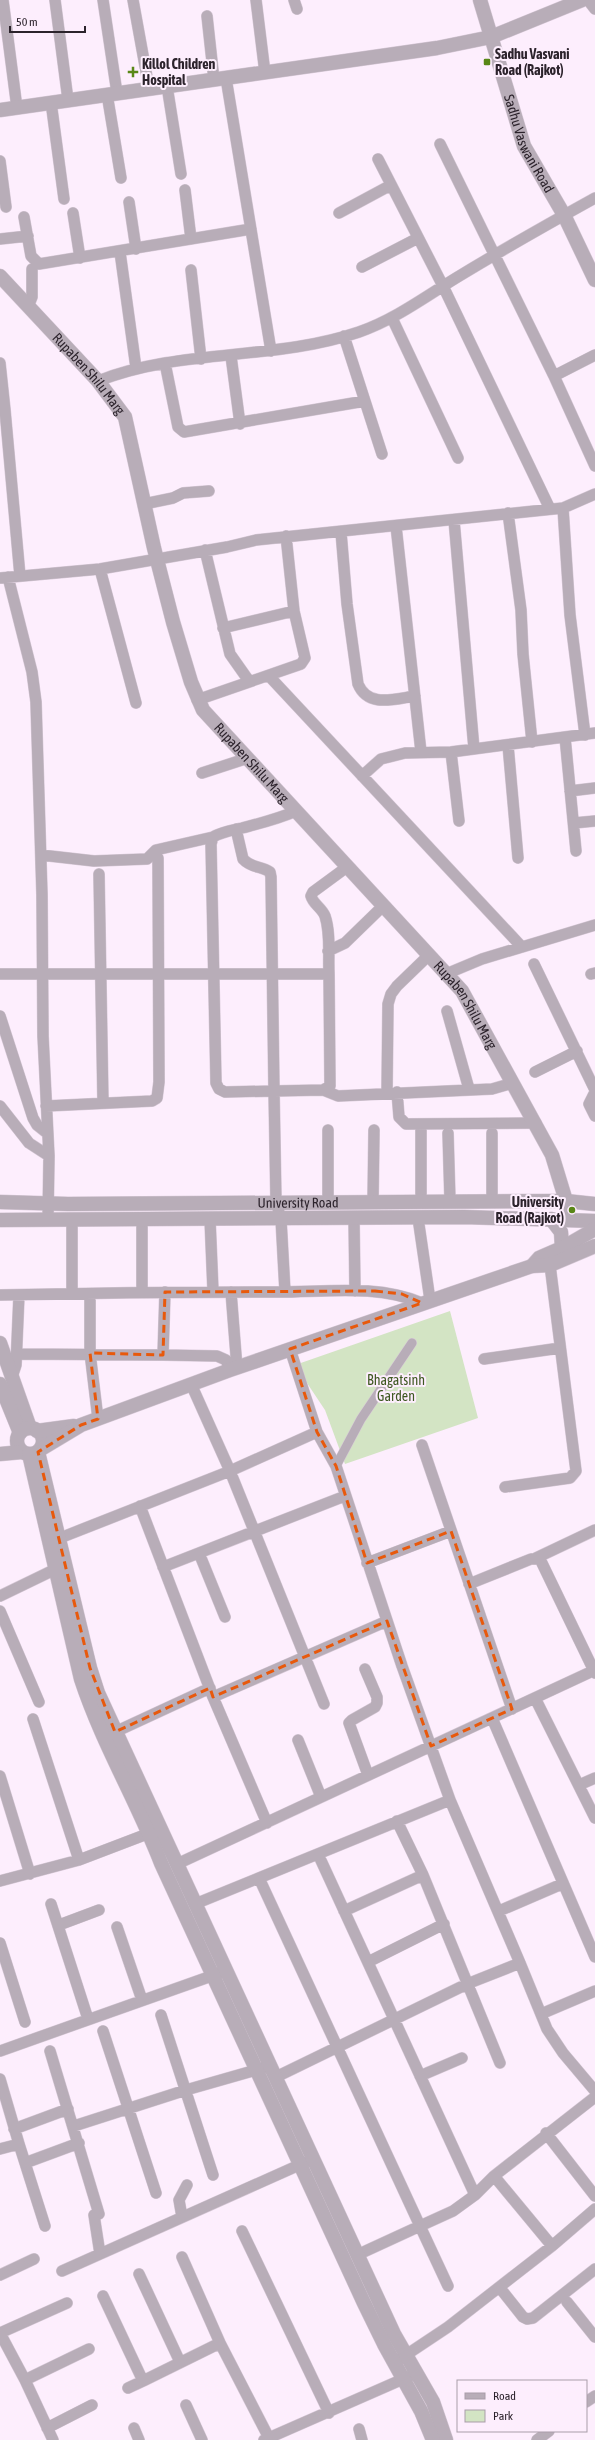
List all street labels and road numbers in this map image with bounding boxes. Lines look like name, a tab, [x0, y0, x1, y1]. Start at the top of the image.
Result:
street label: Sadhu Vaswani Road	[501, 93, 557, 195]
street label: Rupaben Shilu Marg	[49, 330, 128, 418]
street label: Rupaben Shilu Marg	[211, 720, 292, 806]
street label: Rupaben Shilu Marg	[431, 958, 500, 1052]
street label: University Road	[257, 1194, 339, 1211]

